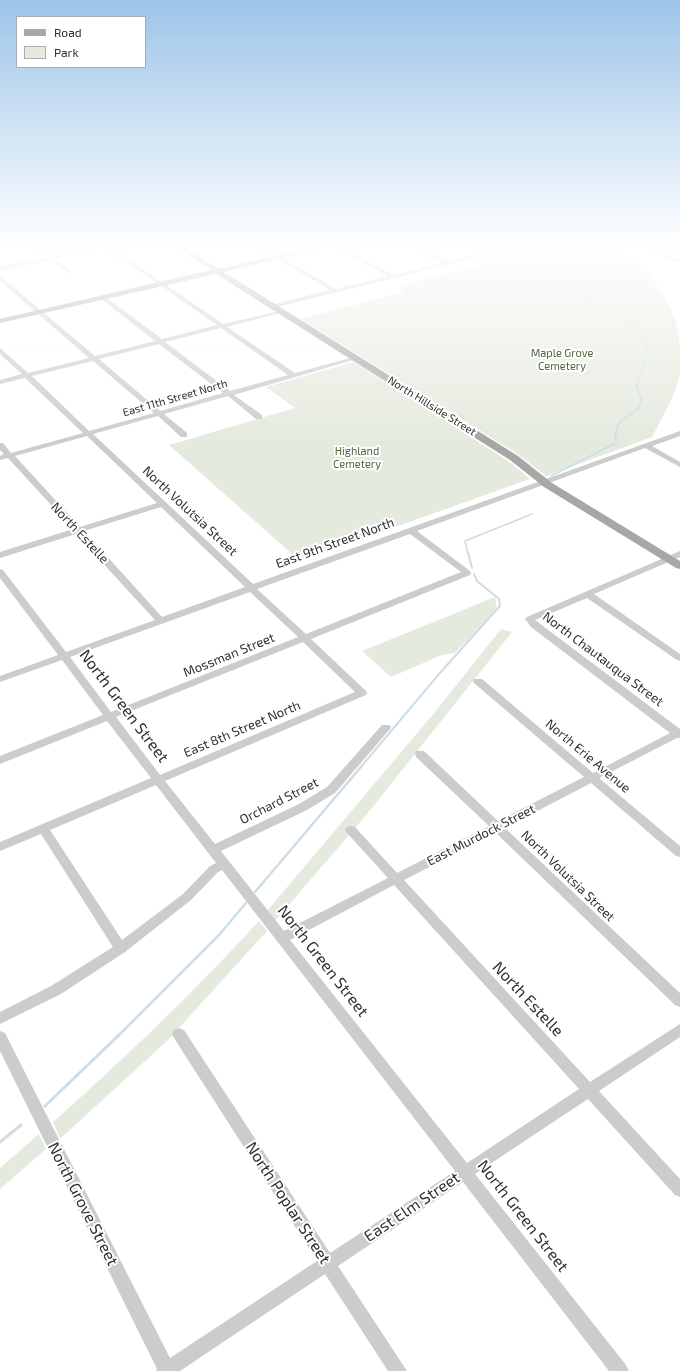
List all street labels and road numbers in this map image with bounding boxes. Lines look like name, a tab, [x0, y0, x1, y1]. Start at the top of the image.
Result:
street label: North Hillside Street	[385, 373, 479, 439]
street label: East 11th Street North	[121, 377, 229, 419]
street label: North Volutsia Street	[139, 463, 241, 559]
street label: North Estelle	[48, 499, 112, 567]
street label: East 9th Street North	[274, 514, 396, 572]
street label: North Chautauqua Street	[540, 608, 666, 710]
street label: Mossman Street	[181, 630, 277, 680]
street label: North Green Street	[75, 646, 173, 766]
street label: East 8th Street North	[181, 697, 303, 761]
street label: North Erie Avenue	[542, 716, 634, 796]
street label: Orchard Street	[237, 774, 321, 828]
street label: East Murdock Street	[424, 801, 538, 869]
street label: North Volutsia Street	[518, 827, 618, 925]
street label: North Green Street	[273, 901, 373, 1021]
street label: North Estelle	[488, 957, 568, 1041]
street label: North Poplar Street	[241, 1138, 335, 1268]
street label: North Grove Street	[44, 1139, 122, 1269]
street label: North Green Street	[473, 1156, 573, 1276]
street label: East Elm Street	[360, 1168, 464, 1246]

